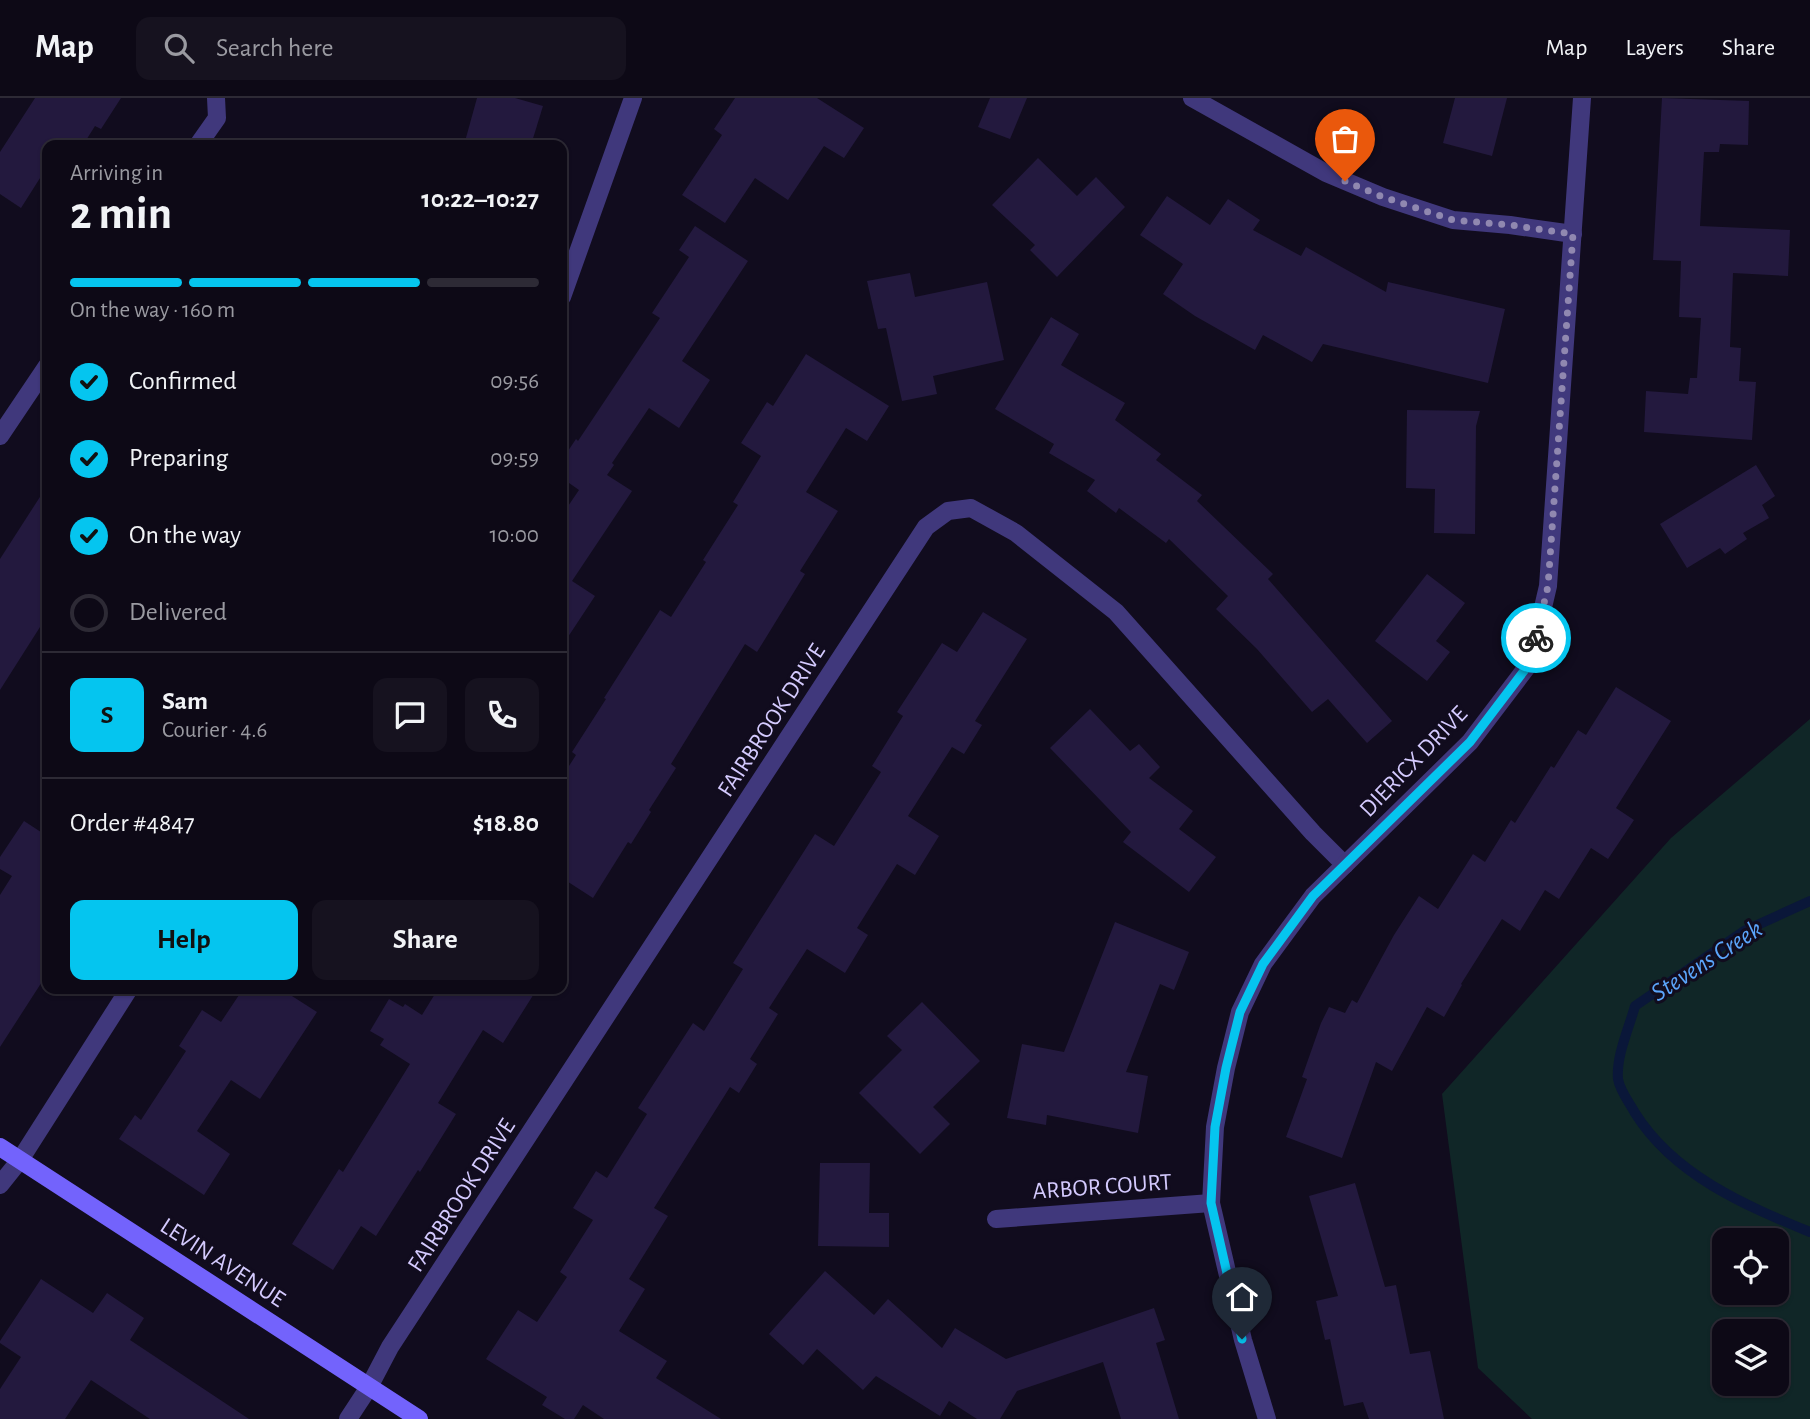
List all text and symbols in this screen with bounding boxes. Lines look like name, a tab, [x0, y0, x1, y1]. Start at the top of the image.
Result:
search box	[136, 17, 626, 80]
icon: search	[160, 29, 198, 67]
text: Map	[35, 31, 94, 64]
text: Search here	[216, 35, 334, 61]
text: Map	[1545, 36, 1587, 60]
text: Layers	[1625, 36, 1684, 60]
text: Share	[1722, 36, 1775, 60]
pin	[1315, 109, 1375, 181]
icon: bag	[1326, 120, 1364, 158]
text: Arriving in	[70, 162, 163, 185]
text: 10:22–10:27	[421, 186, 539, 212]
text: 2 min	[70, 191, 172, 237]
text: On the way · 160 m	[70, 299, 235, 322]
icon: check	[70, 363, 108, 401]
text: Confirmed	[129, 368, 237, 394]
text: 09:56	[490, 370, 539, 393]
icon: check	[70, 440, 108, 478]
text: Preparing	[129, 445, 228, 471]
text: 09:59	[490, 447, 539, 470]
icon: check	[70, 517, 108, 555]
text: On the way	[129, 522, 241, 548]
text: 10:00	[489, 524, 539, 547]
text: Delivered	[129, 599, 227, 625]
courier	[1501, 603, 1571, 673]
icon: bike	[1517, 619, 1555, 657]
street label: FAIRBROOK DRIVE	[714, 639, 830, 801]
button: chat	[373, 678, 447, 752]
button: phone	[465, 678, 539, 752]
text: Sam	[162, 688, 208, 714]
street label: DIERICX DRIVE	[1355, 701, 1472, 822]
text: S	[101, 702, 113, 728]
text: Courier · 4.6	[162, 719, 267, 742]
text: Order #4847	[70, 810, 195, 836]
text: $18.80	[473, 810, 539, 836]
button: Help	[70, 900, 298, 980]
button: Share	[312, 900, 539, 980]
water label: Stevens Creek	[1646, 915, 1767, 1006]
street label: FAIRBROOK DRIVE	[404, 1114, 520, 1276]
street label: ARBOR COURT	[1032, 1170, 1173, 1204]
street label: LEVIN AVENUE	[156, 1214, 289, 1312]
map controls	[1712, 1228, 1789, 1396]
button: locate	[1712, 1228, 1789, 1305]
pin	[1212, 1267, 1272, 1339]
icon: home	[1223, 1278, 1261, 1316]
button: layers	[1712, 1319, 1789, 1396]

